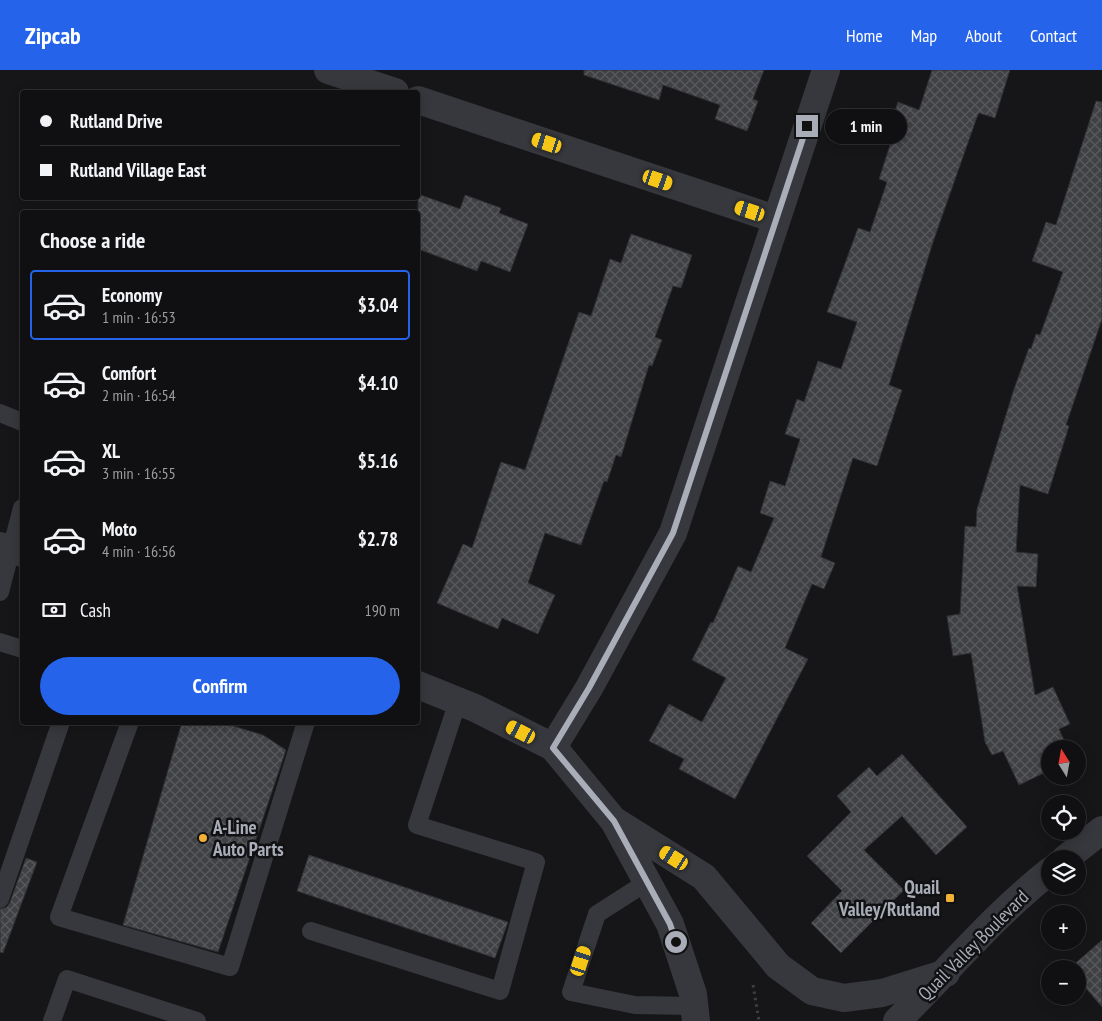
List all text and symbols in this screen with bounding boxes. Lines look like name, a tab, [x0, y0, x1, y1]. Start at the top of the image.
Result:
text: Zipcab	[25, 20, 81, 51]
text: Home	[846, 24, 883, 47]
text: Map	[911, 24, 937, 47]
text: About	[965, 24, 1002, 47]
text: Contact	[1030, 24, 1077, 47]
callout: 1 min	[824, 108, 907, 144]
text: Rutland Drive	[70, 109, 163, 133]
route end	[796, 115, 818, 137]
text: 1 min	[850, 116, 882, 136]
car	[530, 131, 563, 155]
text: Rutland Village East	[70, 158, 206, 182]
car	[641, 168, 674, 192]
car	[733, 199, 766, 223]
text: Choose a ride	[40, 226, 145, 254]
icon: car	[42, 283, 87, 328]
text: Economy	[102, 283, 162, 307]
text: $3.04	[358, 293, 398, 317]
text: 1 min · 16:53	[102, 307, 176, 327]
icon: car	[42, 361, 87, 406]
text: Comfort	[102, 361, 156, 385]
text: $4.10	[358, 371, 398, 395]
text: 2 min · 16:54	[102, 385, 176, 405]
icon: car	[42, 439, 87, 484]
text: XL	[102, 439, 120, 463]
text: $5.16	[358, 449, 398, 473]
text: 3 min · 16:55	[102, 463, 176, 483]
icon: car	[42, 517, 87, 562]
text: Moto	[102, 517, 137, 541]
text: $2.78	[358, 527, 398, 551]
text: 4 min · 16:56	[102, 541, 176, 561]
icon: cash	[40, 596, 68, 624]
text: Cash	[80, 598, 111, 622]
text: 190 m	[365, 600, 400, 620]
button: Confirm	[40, 657, 400, 715]
car	[504, 719, 537, 745]
north arrow	[1041, 740, 1086, 785]
map controls	[1041, 740, 1086, 1005]
button: locate	[1041, 795, 1086, 840]
place label: A-Line Auto Parts	[212, 815, 284, 861]
marker: A-Line Auto Parts	[197, 832, 209, 844]
car	[657, 844, 690, 872]
button: layers	[1041, 850, 1086, 895]
place label: Quail Valley/Rutland	[838, 875, 940, 921]
street label: Quail Valley Boulevard	[913, 885, 1033, 1005]
marker: Quail Valley/Rutland	[944, 892, 956, 904]
button: +	[1041, 905, 1086, 950]
route start	[665, 931, 687, 953]
car	[569, 944, 592, 978]
button: −	[1041, 960, 1086, 1005]

